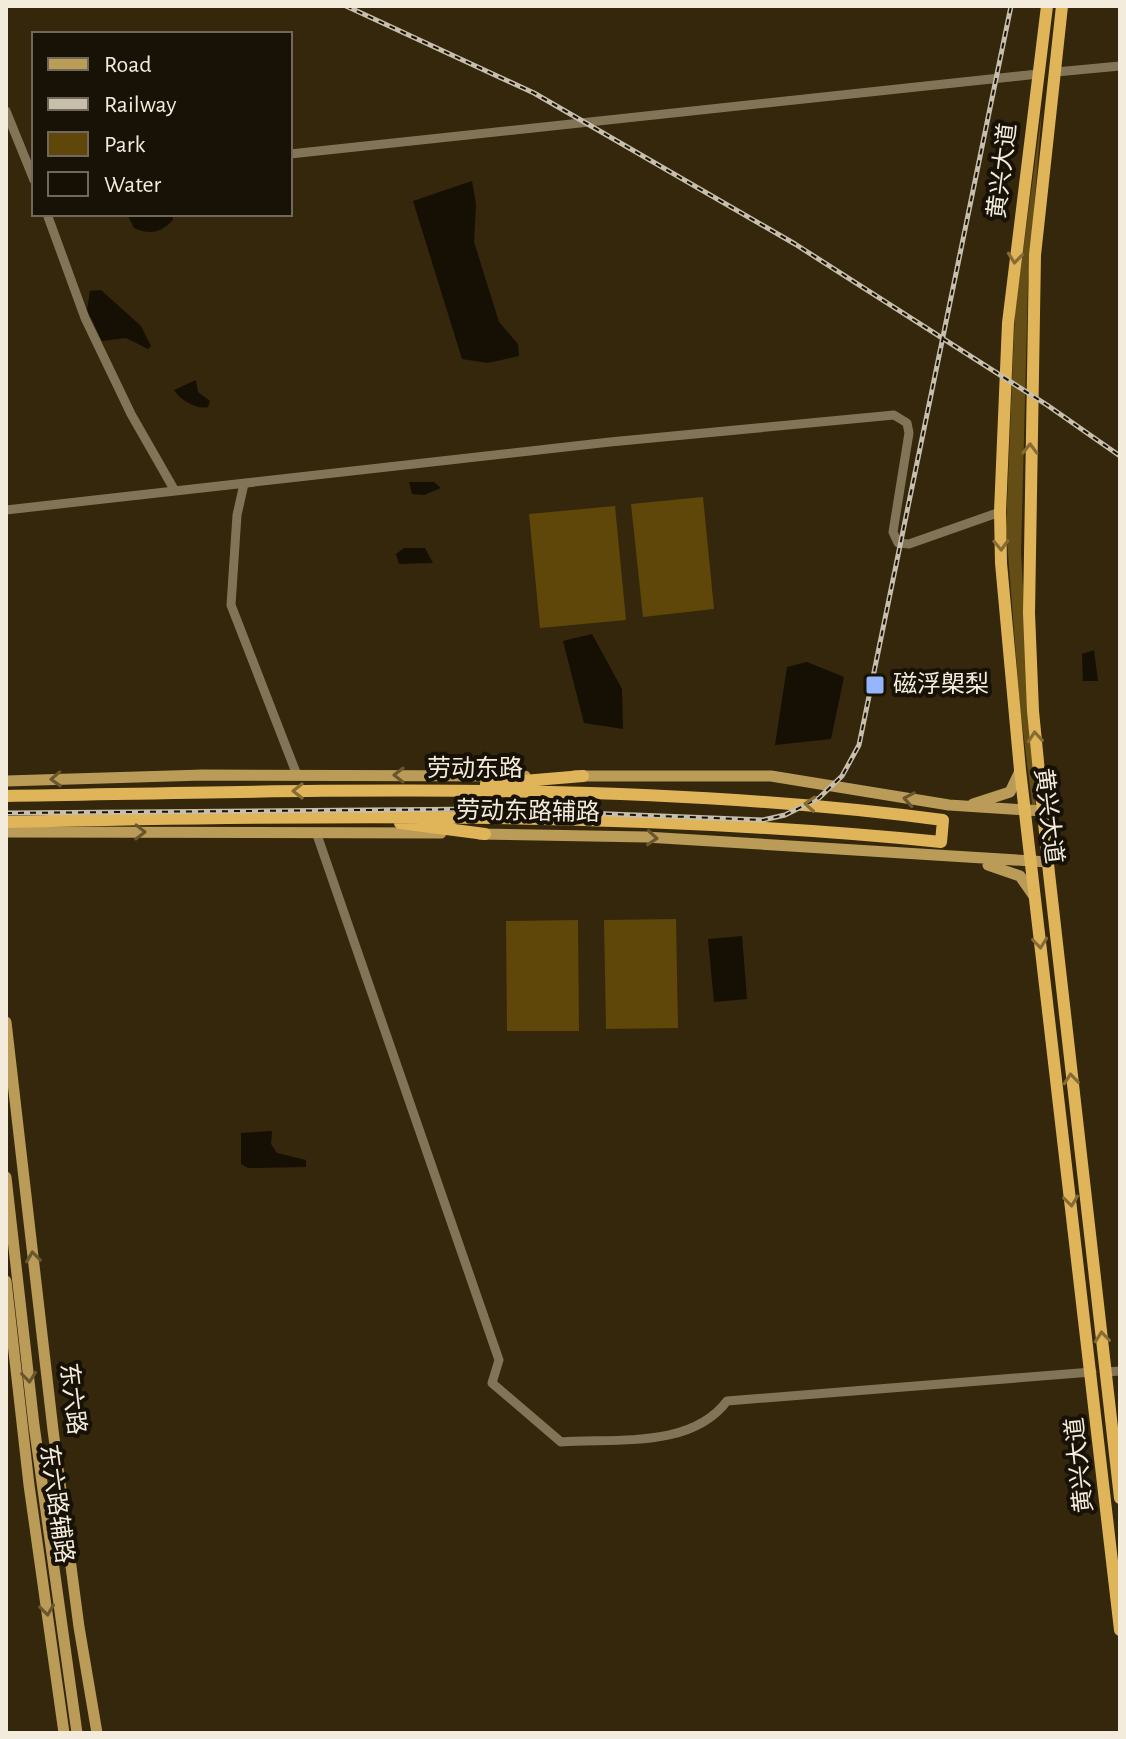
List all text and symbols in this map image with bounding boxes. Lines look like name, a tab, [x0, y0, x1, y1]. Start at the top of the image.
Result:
legend	[32, 32, 292, 216]
text: Road	[104, 53, 152, 77]
text: Railway	[104, 93, 176, 117]
street label: 黄兴大道	[983, 122, 1021, 220]
text: Park	[104, 133, 145, 157]
text: Water	[104, 173, 162, 197]
one-way arrow	[1006, 252, 1023, 265]
one-way arrow	[1021, 442, 1038, 455]
one-way arrow	[992, 539, 1009, 552]
place label: 磁浮㮾梨	[893, 671, 989, 697]
marker: 磁浮㮾梨	[864, 674, 886, 696]
one-way arrow	[1027, 730, 1044, 743]
street label: 劳动东路	[427, 755, 523, 781]
one-way arrow	[392, 766, 405, 784]
street label: 黄兴大道	[1030, 767, 1068, 865]
one-way arrow	[49, 771, 62, 788]
one-way arrow	[291, 782, 304, 800]
one-way arrow	[903, 792, 916, 809]
one-way arrow	[803, 796, 816, 813]
street label: 劳动东路辅路	[456, 797, 600, 825]
one-way arrow	[134, 823, 147, 840]
one-way arrow	[646, 829, 659, 846]
one-way arrow	[1032, 937, 1049, 950]
one-way arrow	[1063, 1072, 1080, 1085]
one-way arrow	[1063, 1195, 1080, 1208]
one-way arrow	[25, 1250, 42, 1263]
one-way arrow	[1093, 1330, 1110, 1343]
street label: 东六路	[56, 1362, 90, 1436]
one-way arrow	[20, 1370, 37, 1384]
street label: 黄兴大道	[1061, 1416, 1097, 1514]
street label: 东六路辅路	[36, 1443, 78, 1565]
one-way arrow	[39, 1604, 56, 1617]

